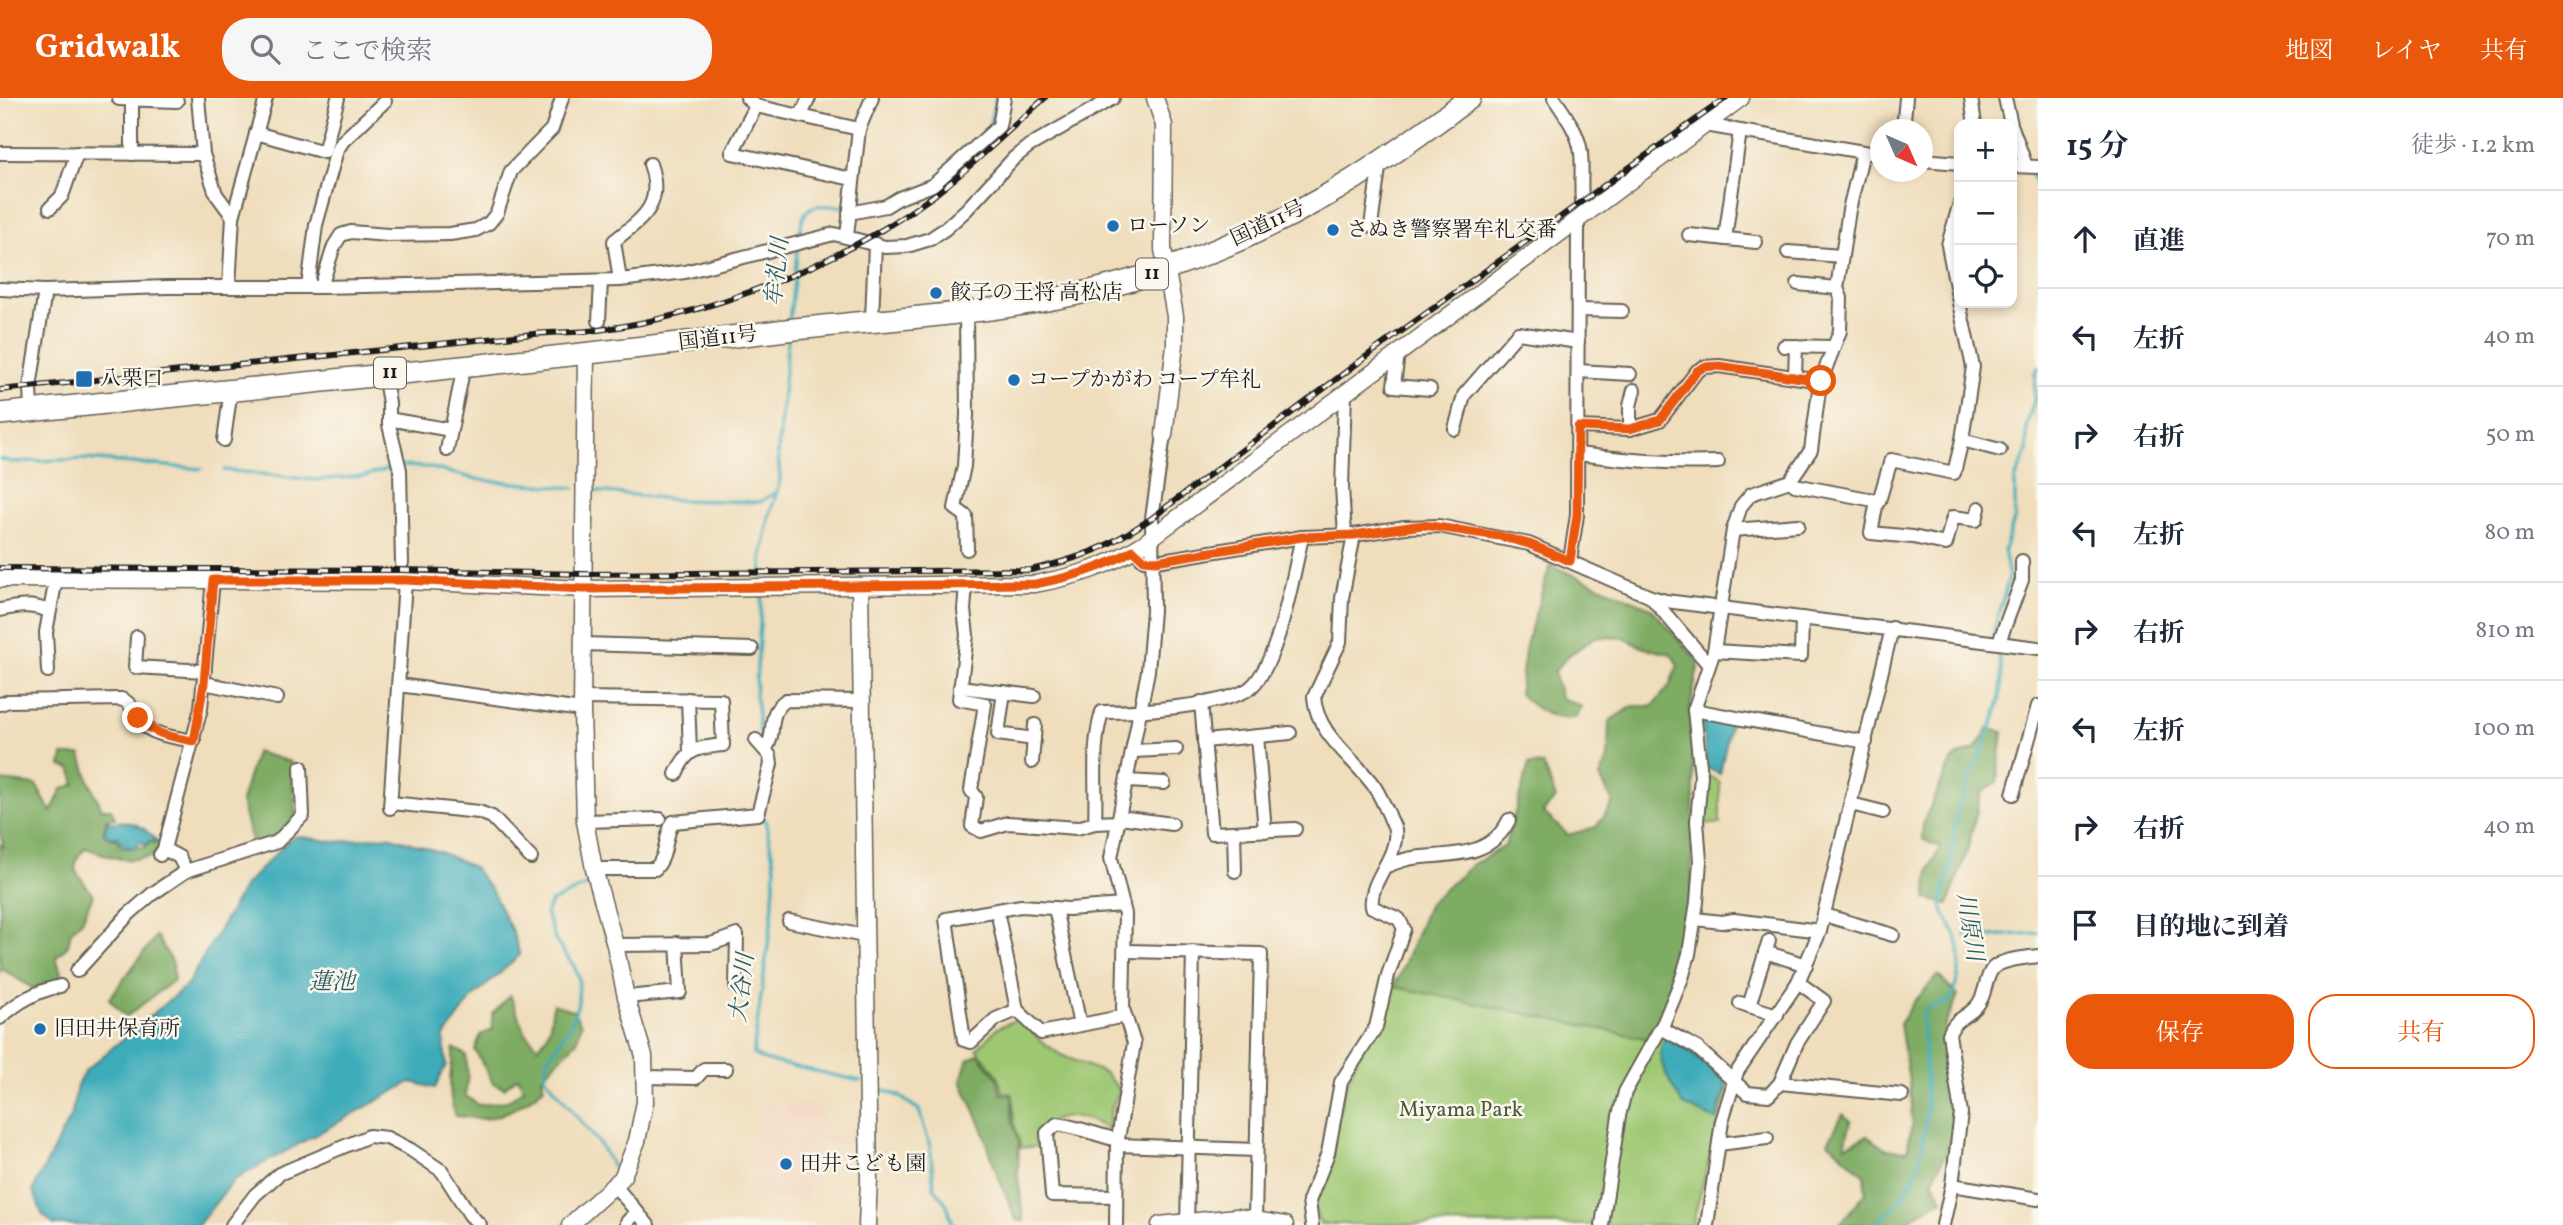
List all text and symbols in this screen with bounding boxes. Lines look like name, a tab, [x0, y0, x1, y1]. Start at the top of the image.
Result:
search box	[222, 18, 712, 81]
text: Gridwalk	[35, 26, 180, 72]
icon: search	[246, 30, 284, 68]
text: ここで検索	[302, 34, 432, 70]
text: 地図	[2285, 35, 2333, 69]
text: レイヤ	[2371, 35, 2442, 69]
text: 共有	[2480, 35, 2528, 69]
north arrow	[1870, 119, 1933, 182]
map controls	[1954, 119, 2017, 308]
button: +	[1954, 119, 2017, 182]
text: 15 分	[2066, 126, 2129, 168]
text: 徒歩 · 1.2 km	[2411, 130, 2535, 162]
button: −	[1954, 182, 2017, 245]
street label: 国道11号	[1226, 194, 1310, 254]
place label: ローソン	[1127, 212, 1210, 241]
place label: さぬき警察署牟礼交番	[1347, 216, 1557, 245]
marker: ローソン	[1105, 218, 1121, 234]
icon: ahead	[2066, 220, 2104, 258]
marker: さぬき警察署牟礼交番	[1325, 222, 1341, 238]
text: 70 m	[2486, 223, 2535, 255]
text: 直進	[2133, 224, 2185, 260]
water label: 牟礼川	[758, 233, 798, 308]
button: locate	[1954, 245, 2017, 308]
road number: 11	[1136, 258, 1168, 290]
place label: 餃子の王将 高松店	[950, 279, 1122, 308]
marker: 餃子の王将 高松店	[928, 285, 944, 301]
icon: left	[2066, 318, 2104, 356]
street label: 国道11号	[677, 320, 759, 358]
text: 40 m	[2483, 321, 2535, 353]
text: 左折	[2133, 322, 2185, 358]
road number: 11	[374, 358, 406, 388]
place label: 八栗口	[100, 365, 163, 394]
route start	[1805, 365, 1836, 396]
place label: コープかがわ コープ牟礼	[1028, 366, 1261, 395]
marker: 八栗口	[74, 369, 94, 389]
marker: コープかがわ コープ牟礼	[1006, 372, 1022, 388]
icon: right	[2066, 416, 2104, 454]
text: 50 m	[2486, 419, 2535, 451]
text: 右折	[2133, 420, 2185, 456]
icon: left	[2066, 514, 2104, 552]
text: 80 m	[2485, 517, 2535, 549]
text: 左折	[2133, 518, 2185, 554]
icon: right	[2066, 612, 2104, 650]
text: 810 m	[2476, 615, 2535, 647]
text: 右折	[2133, 616, 2185, 652]
route end	[122, 702, 153, 733]
icon: left	[2066, 710, 2104, 748]
text: 100 m	[2473, 713, 2535, 745]
text: 左折	[2133, 714, 2185, 750]
icon: right	[2066, 808, 2104, 846]
text: 40 m	[2483, 811, 2535, 843]
text: 右折	[2133, 812, 2185, 848]
water label: 川原川	[1948, 890, 1991, 967]
icon: arrive	[2066, 906, 2104, 944]
text: 目的地に到着	[2133, 910, 2289, 946]
water label: 大谷川	[723, 949, 763, 1024]
water label: 蓮池	[309, 967, 358, 999]
button: 保存	[2066, 994, 2294, 1069]
button: 共有	[2308, 994, 2535, 1069]
place label: 旧田井保育所	[54, 1015, 180, 1044]
marker: 旧田井保育所	[32, 1021, 48, 1037]
park label: Miyama Park	[1399, 1096, 1523, 1125]
place label: 田井こども園	[800, 1150, 926, 1179]
marker: 田井こども園	[778, 1156, 794, 1172]

